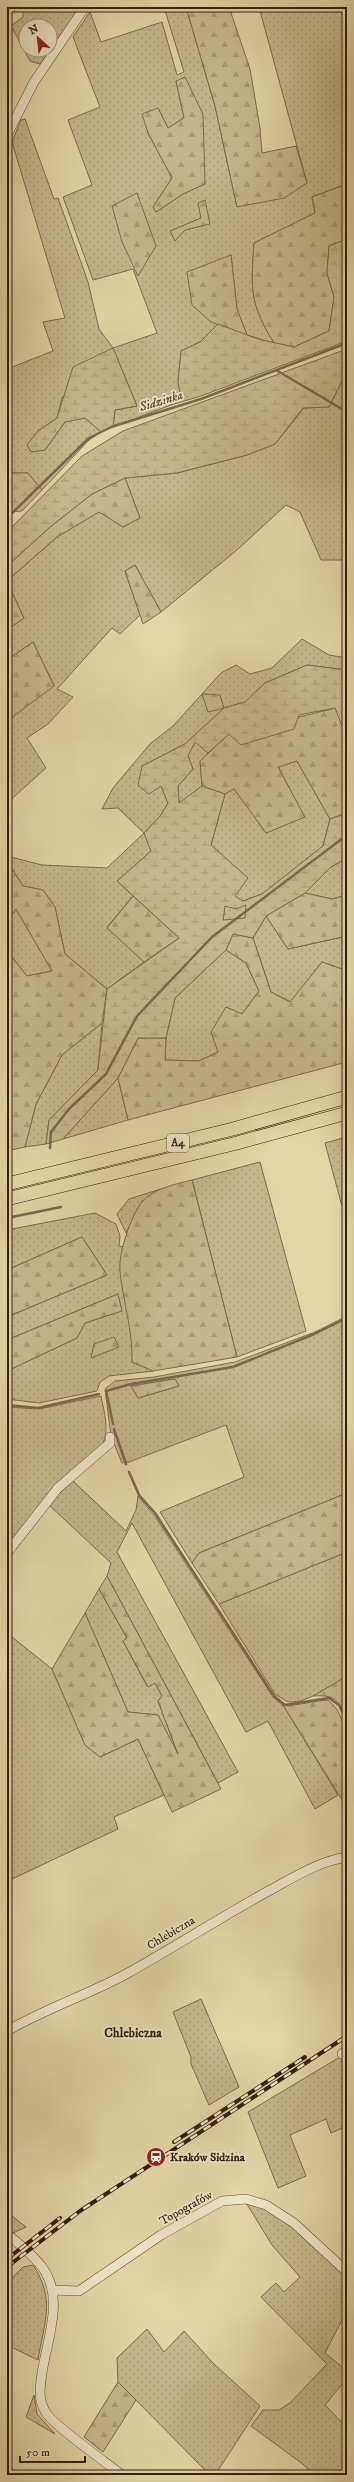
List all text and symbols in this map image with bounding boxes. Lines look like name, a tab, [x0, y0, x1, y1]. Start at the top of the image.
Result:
north arrow	[18, 18, 58, 58]
text: N	[27, 22, 41, 38]
water label: Sidzinka	[136, 387, 185, 415]
road number: A4	[167, 1134, 189, 1152]
street label: Chlebiczna	[144, 1912, 198, 1953]
district label: Chlebiczna	[104, 2025, 162, 2041]
station icon: Kraków Sidzina	[145, 2146, 167, 2168]
place label: Kraków Sidzina	[170, 2150, 246, 2165]
street label: Topografów	[157, 2187, 215, 2229]
scale bar	[20, 2438, 85, 2464]
text: 50 m	[26, 2445, 50, 2460]

